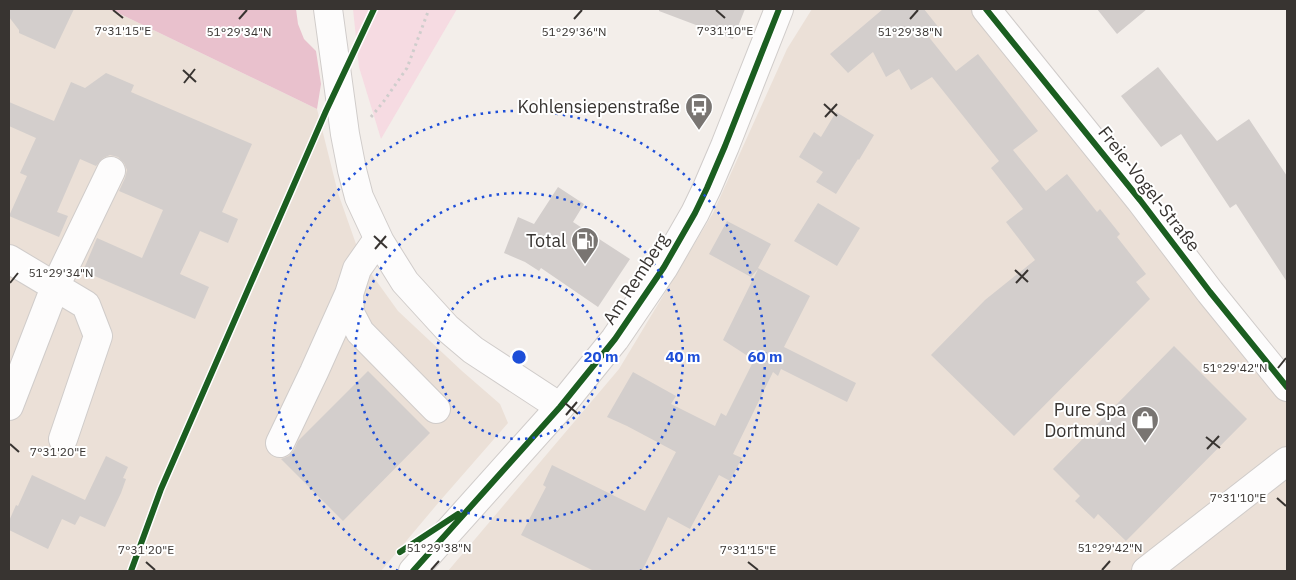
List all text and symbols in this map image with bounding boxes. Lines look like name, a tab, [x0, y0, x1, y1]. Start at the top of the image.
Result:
text: 7°31'15"E	[95, 23, 151, 38]
text: 7°31'10"E	[697, 23, 753, 38]
text: 51°29'34"N	[206, 24, 272, 39]
text: 51°29'36"N	[541, 24, 607, 39]
text: 51°29'38"N	[877, 24, 943, 39]
bus stop icon: Kohlensiepenstraße	[684, 92, 714, 131]
place label: Kohlensiepenstraße	[518, 95, 680, 118]
street label: Freie-Vogel-Straße	[1093, 121, 1206, 256]
fuel station icon: Total	[570, 226, 600, 265]
street label: Am Remberg	[598, 228, 674, 329]
place label: Total	[526, 229, 566, 252]
text: 51°29'34"N	[28, 265, 94, 280]
text: 20 m	[584, 347, 618, 366]
text: 40 m	[666, 347, 700, 366]
text: 60 m	[748, 347, 782, 366]
centre of rings	[510, 348, 528, 366]
text: 51°29'42"N	[1202, 360, 1268, 375]
place label: Pure Spa Dortmund	[1044, 398, 1126, 442]
shop icon: Pure Spa Dortmund	[1130, 405, 1160, 444]
text: 7°31'20"E	[30, 444, 86, 459]
text: 7°31'10"E	[1210, 490, 1266, 505]
text: 51°29'38"N	[406, 540, 472, 555]
text: 51°29'42"N	[1077, 540, 1143, 555]
text: 7°31'20"E	[118, 542, 174, 557]
text: 7°31'15"E	[720, 542, 776, 557]

